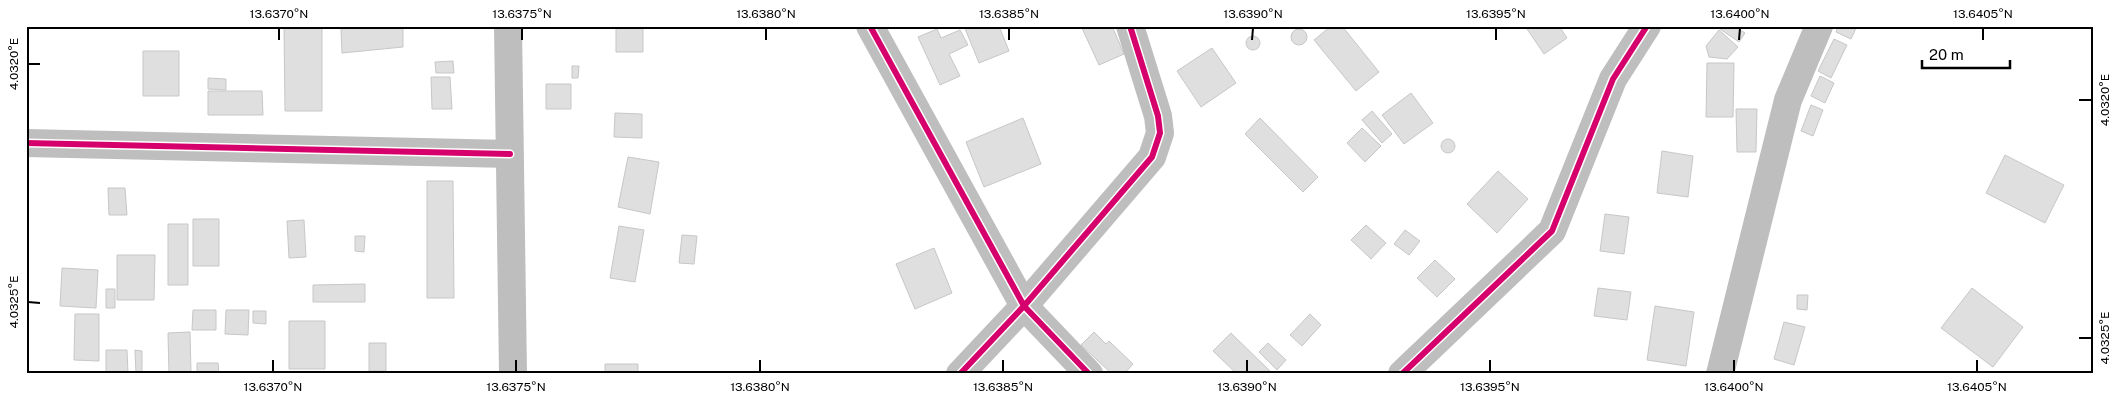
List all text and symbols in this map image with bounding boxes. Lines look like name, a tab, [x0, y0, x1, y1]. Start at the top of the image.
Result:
text: 13.6370°N	[250, 7, 308, 21]
text: 13.6375°N	[492, 7, 552, 21]
text: 13.6380°N	[736, 7, 796, 21]
text: 13.6385°N	[979, 7, 1039, 21]
text: 13.6390°N	[1223, 7, 1283, 21]
text: 13.6395°N	[1466, 7, 1526, 21]
text: 13.6400°N	[1710, 7, 1770, 21]
text: 13.6405°N	[1953, 7, 2013, 21]
text: 4.0320°E	[7, 38, 21, 90]
scale bar	[1922, 38, 2009, 70]
text: 20 m	[1929, 46, 1964, 63]
text: 4.0320°E	[2098, 74, 2112, 126]
text: 4.0325°E	[7, 276, 21, 328]
text: 4.0325°E	[2098, 312, 2112, 364]
text: 13.6370°N	[244, 380, 302, 394]
text: 13.6375°N	[486, 380, 546, 394]
text: 13.6380°N	[730, 380, 790, 394]
text: 13.6385°N	[973, 380, 1033, 394]
text: 13.6390°N	[1217, 380, 1277, 394]
text: 13.6395°N	[1460, 380, 1520, 394]
text: 13.6400°N	[1704, 380, 1764, 394]
text: 13.6405°N	[1947, 380, 2007, 394]

